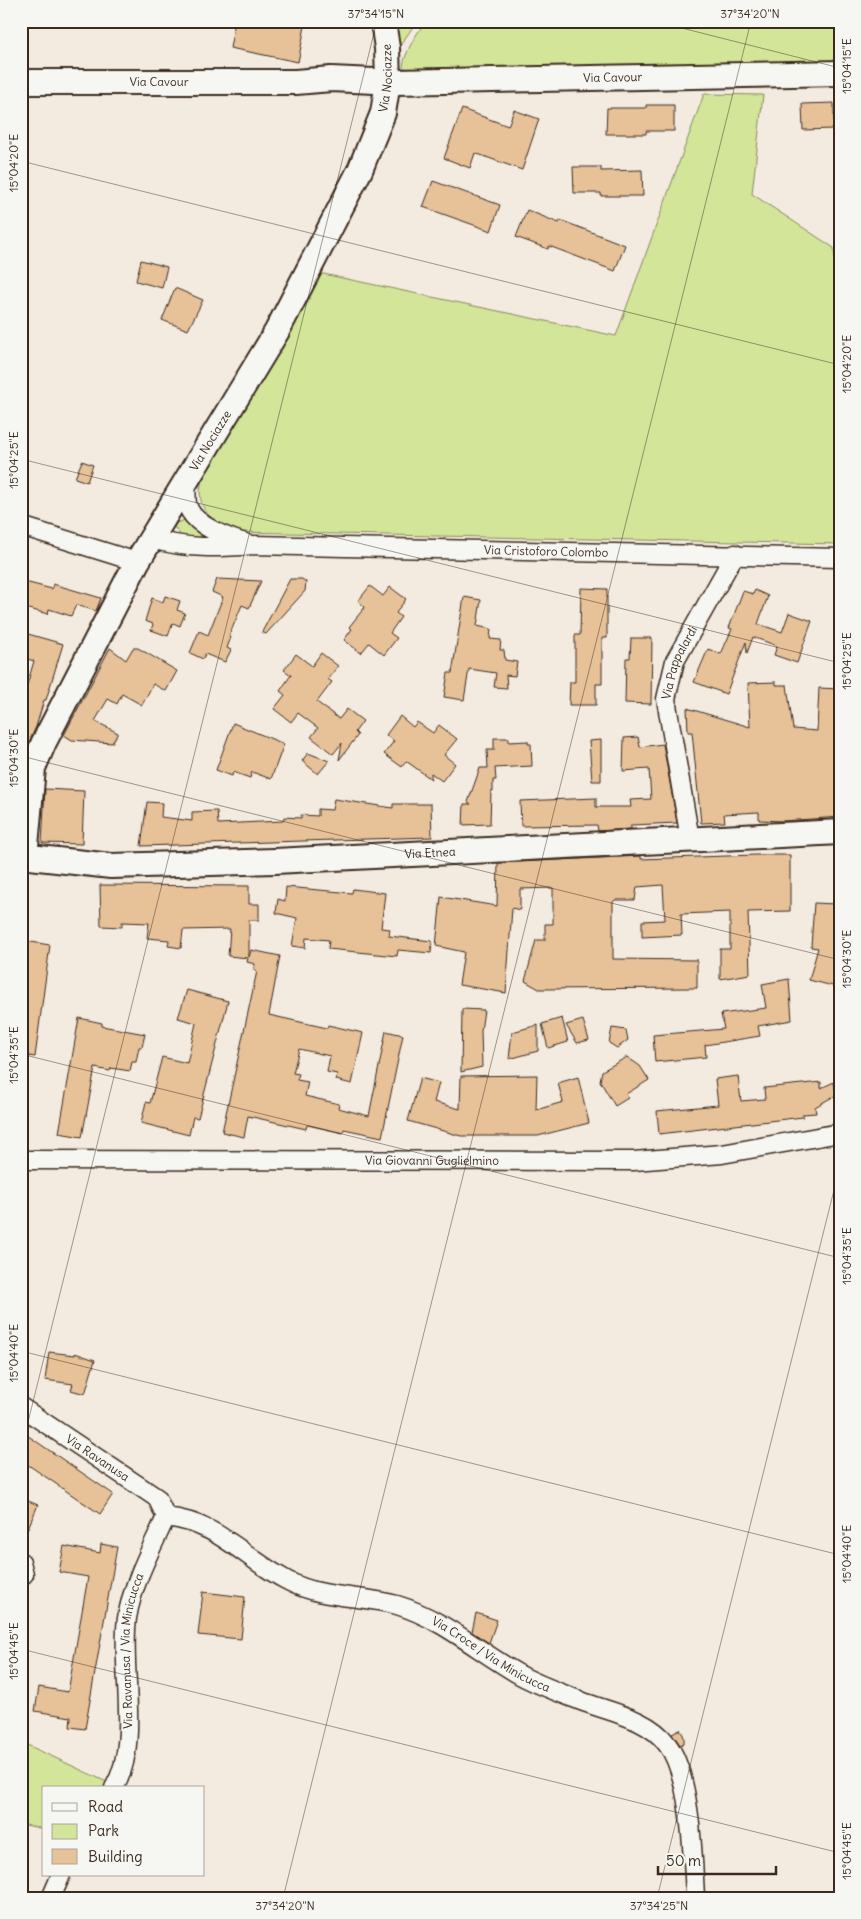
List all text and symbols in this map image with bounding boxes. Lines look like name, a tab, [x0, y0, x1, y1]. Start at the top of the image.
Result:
text: 37°34'15"N	[348, 6, 404, 21]
text: 37°34'20"N	[720, 6, 780, 21]
text: 15°04'15"E	[839, 38, 854, 94]
street label: Via Nociazze	[375, 43, 395, 113]
street label: Via Cavour	[583, 69, 643, 85]
street label: Via Cavour	[129, 74, 189, 89]
text: 15°04'20"E	[6, 134, 21, 192]
text: 15°04'20"E	[839, 335, 854, 393]
street label: Via Nociazze	[186, 407, 234, 474]
text: 15°04'25"E	[6, 431, 21, 489]
street label: Via Cristoforo Colombo	[484, 542, 609, 560]
street label: Via Pappalardi	[658, 623, 700, 701]
text: 15°04'25"E	[839, 632, 854, 690]
text: 15°04'30"E	[6, 729, 21, 787]
street label: Via Etnea	[404, 844, 456, 861]
text: 15°04'30"E	[839, 930, 854, 988]
text: 15°04'35"E	[6, 1026, 21, 1084]
street label: Via Giovanni Guglielmino	[365, 1153, 499, 1168]
text: 15°04'35"E	[839, 1227, 854, 1285]
text: 15°04'40"E	[6, 1324, 21, 1382]
street label: Via Ravanusa	[63, 1431, 132, 1484]
text: 15°04'40"E	[839, 1525, 854, 1583]
street label: Via Ravanusa / Via Minicucca	[117, 1571, 147, 1729]
street label: Via Croce / Via Minicucca	[429, 1613, 553, 1695]
text: 15°04'45"E	[6, 1622, 21, 1680]
legend	[42, 1786, 205, 1876]
text: Road	[88, 1797, 123, 1816]
text: Park	[88, 1821, 119, 1840]
text: 15°04'45"E	[839, 1822, 854, 1880]
scale bar	[658, 1844, 776, 1876]
text: Building	[88, 1847, 143, 1866]
text: 50 m	[666, 1851, 701, 1870]
text: 37°34'20"N	[255, 1898, 315, 1913]
text: 37°34'25"N	[630, 1898, 688, 1913]

